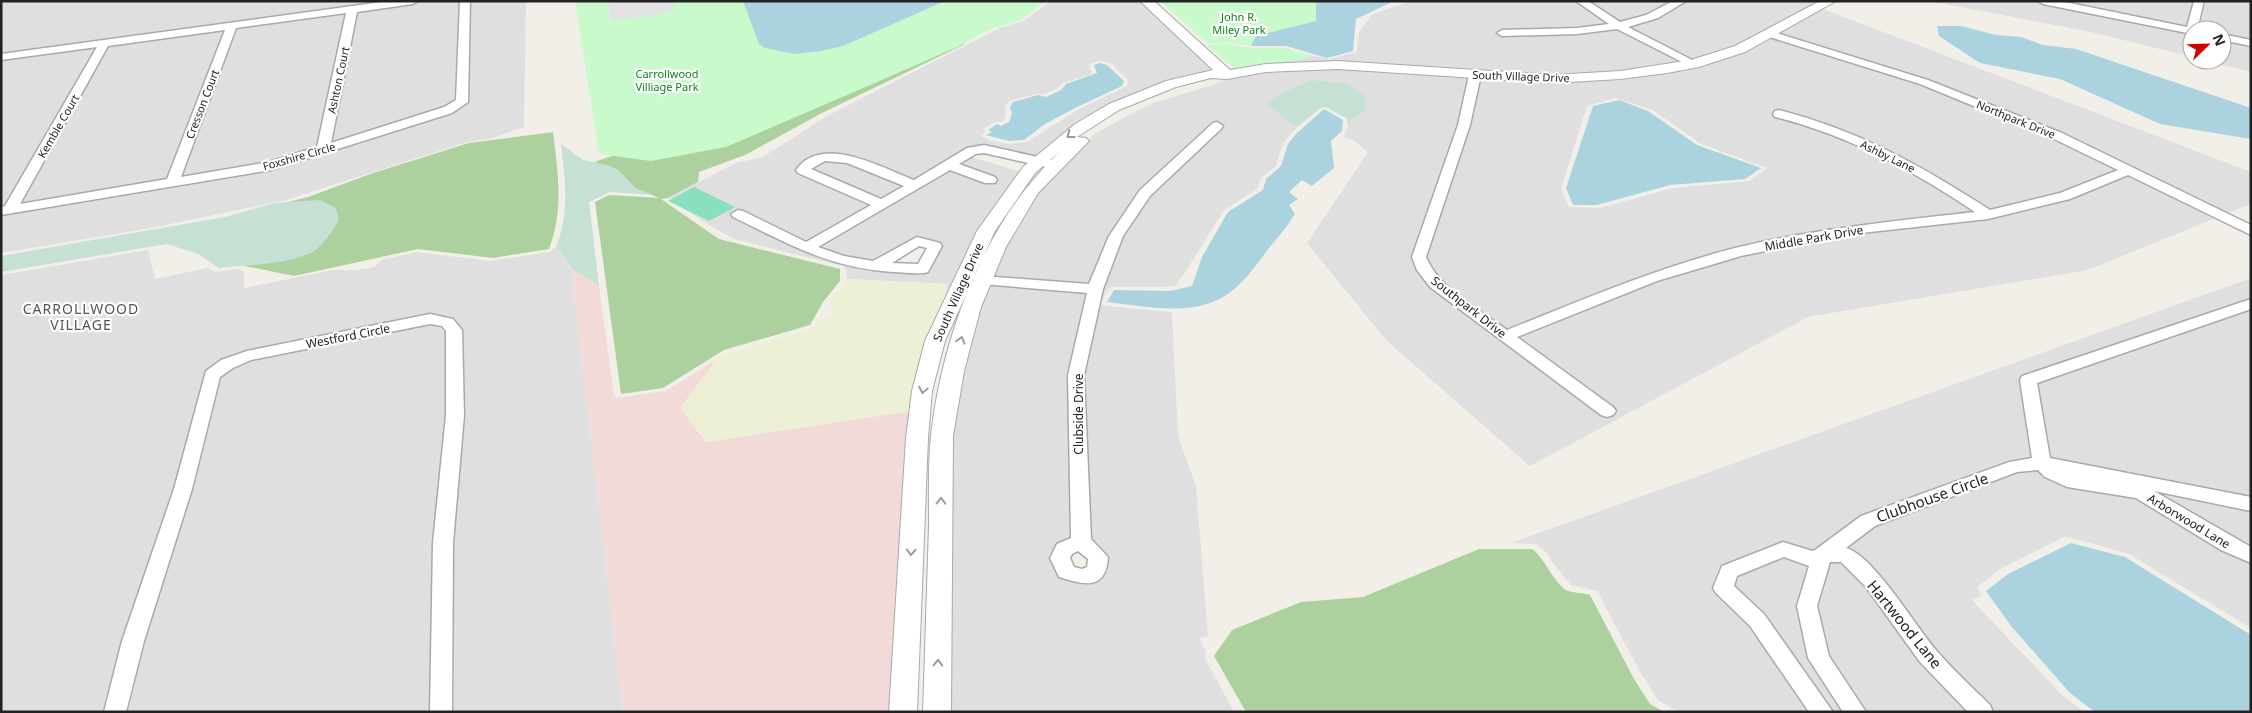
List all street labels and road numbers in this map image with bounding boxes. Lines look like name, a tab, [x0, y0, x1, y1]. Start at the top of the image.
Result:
street label: Ashton Court	[324, 45, 352, 115]
street label: Cresson Court	[182, 67, 222, 141]
street label: South Village Drive	[1472, 67, 1570, 85]
street label: Kemble Court	[34, 92, 82, 160]
street label: Northpark Drive	[1974, 96, 2058, 142]
street label: Ashby Lane	[1858, 136, 1918, 176]
street label: Foxshire Circle	[261, 138, 337, 174]
street label: Middle Park Drive	[1763, 221, 1865, 255]
street label: South Village Drive	[929, 240, 987, 344]
street label: Southpark Drive	[1428, 272, 1510, 342]
street label: Westford Circle	[304, 319, 392, 352]
street label: Clubside Drive	[1070, 373, 1087, 455]
street label: Clubhouse Circle	[1873, 467, 1991, 527]
street label: Arborwood Lane	[2144, 490, 2234, 553]
street label: Hartwood Lane	[1863, 576, 1947, 672]

